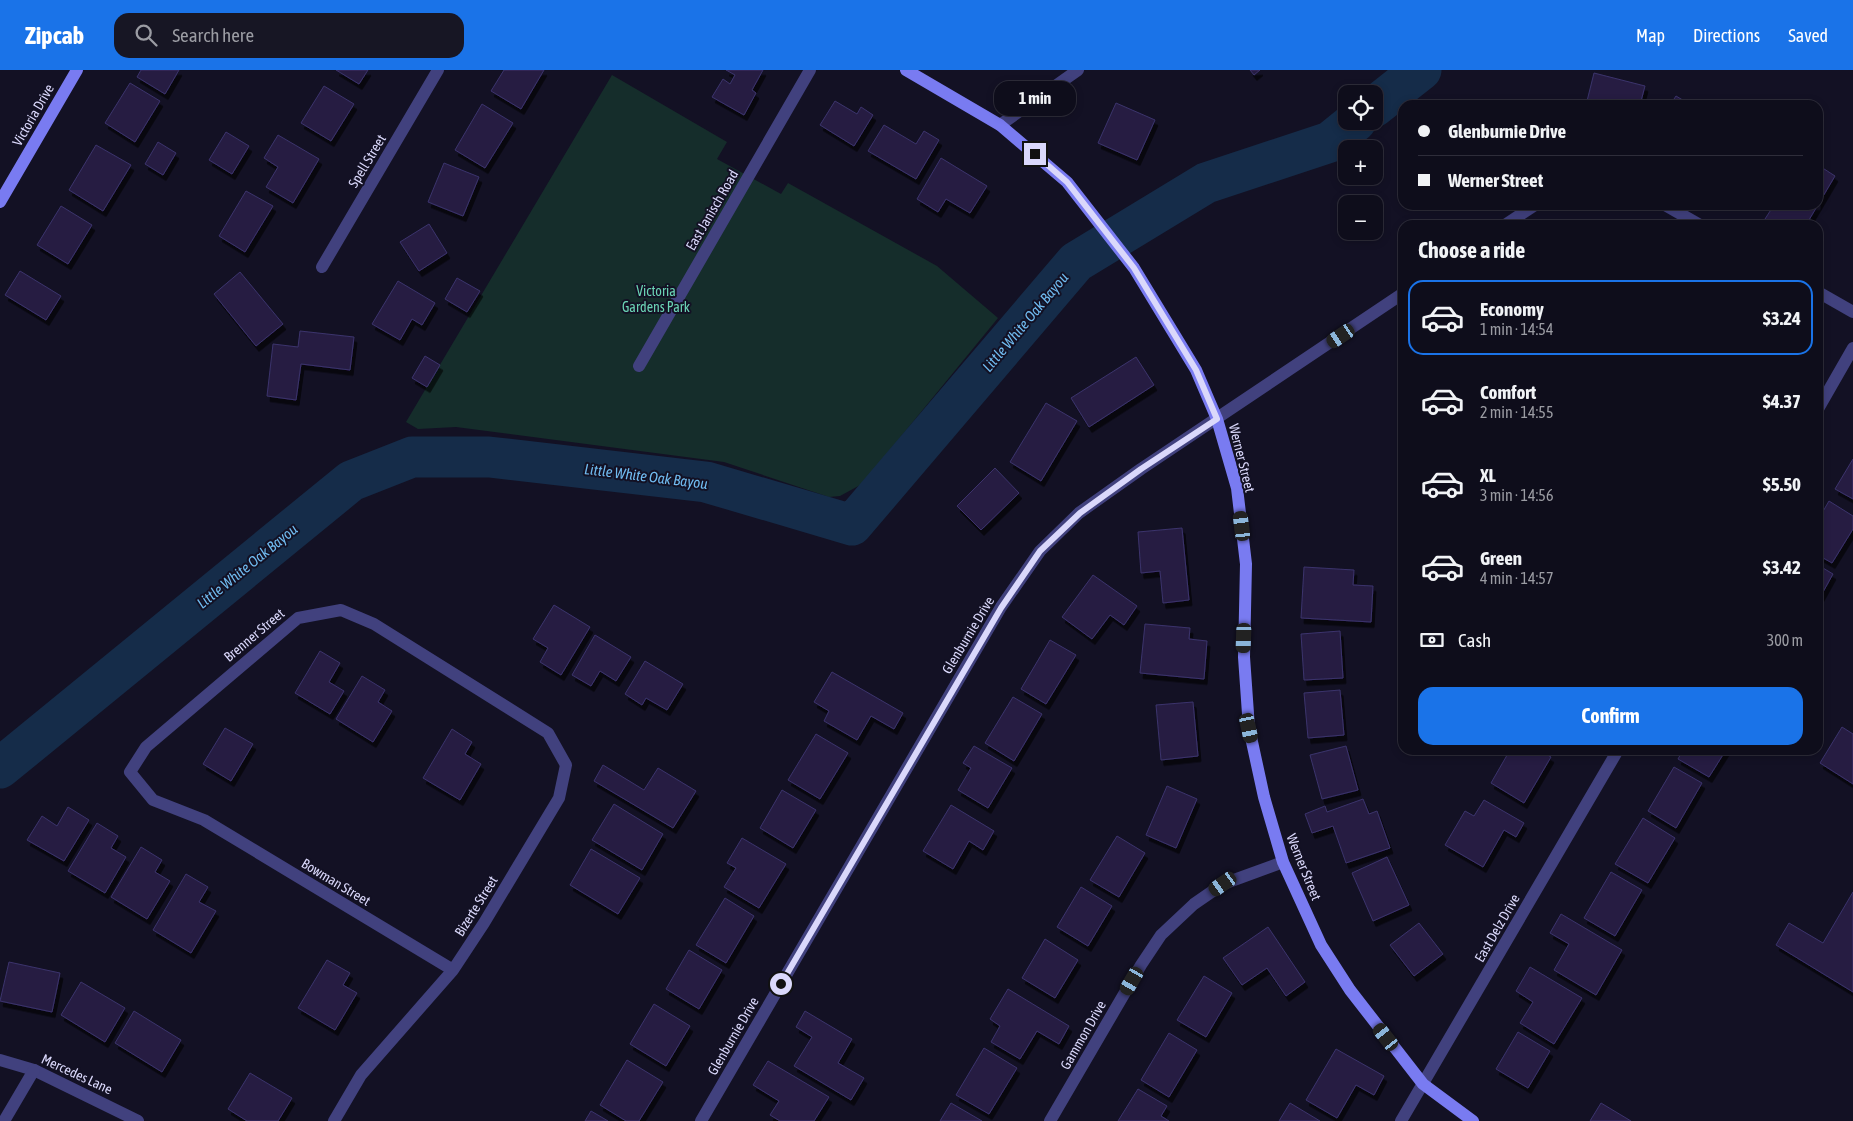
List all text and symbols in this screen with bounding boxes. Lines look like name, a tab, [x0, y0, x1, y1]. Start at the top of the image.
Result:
search box	[114, 13, 464, 58]
icon: search	[132, 21, 160, 49]
text: Zipcab	[25, 22, 84, 49]
text: Search here	[172, 24, 254, 46]
text: Map	[1636, 25, 1665, 46]
text: Directions	[1693, 25, 1760, 46]
text: Saved	[1788, 25, 1828, 46]
street label: Victoria Drive	[9, 81, 57, 149]
callout: 1 min	[994, 82, 1076, 116]
map controls	[1338, 85, 1383, 240]
button: locate	[1338, 85, 1383, 130]
text: 1 min	[1019, 89, 1051, 107]
text: Glenburnie Drive	[1448, 120, 1566, 142]
street label: Spell Street	[345, 132, 389, 190]
button: +	[1338, 140, 1383, 185]
route end	[1024, 143, 1046, 165]
street label: East Janisch Road	[683, 167, 741, 253]
text: Werner Street	[1448, 169, 1543, 191]
button: −	[1338, 195, 1383, 240]
text: Choose a ride	[1418, 237, 1525, 263]
water label: Little White Oak Bayou	[979, 269, 1071, 375]
park label: Victoria Gardens Park	[622, 283, 690, 315]
icon: car	[1420, 295, 1465, 340]
text: Economy	[1480, 298, 1544, 320]
text: $3.24	[1763, 307, 1801, 329]
text: 1 min · 14:54	[1480, 320, 1553, 338]
car	[1324, 321, 1357, 351]
icon: car	[1420, 378, 1465, 423]
text: Comfort	[1480, 381, 1536, 403]
text: $4.37	[1763, 390, 1801, 412]
text: 2 min · 14:55	[1480, 403, 1553, 421]
street label: Werner Street	[1226, 422, 1258, 494]
water label: Little White Oak Bayou	[583, 460, 709, 492]
icon: car	[1420, 461, 1465, 506]
text: XL	[1480, 464, 1496, 486]
text: $5.50	[1763, 473, 1801, 495]
text: 3 min · 14:56	[1480, 486, 1553, 504]
car	[1232, 510, 1251, 542]
water label: Little White Oak Bayou	[193, 520, 301, 612]
icon: car	[1420, 544, 1465, 589]
text: Green	[1480, 547, 1522, 569]
text: $3.42	[1763, 556, 1801, 578]
text: 4 min · 14:57	[1480, 569, 1553, 587]
street label: Glenburnie Drive	[939, 594, 997, 676]
street label: Brenner Street	[221, 605, 287, 665]
car	[1235, 623, 1252, 653]
icon: cash	[1418, 626, 1446, 654]
text: Cash	[1458, 629, 1491, 651]
text: 300 m	[1767, 631, 1803, 649]
button: Confirm	[1418, 687, 1803, 745]
car	[1238, 712, 1259, 744]
street label: Werner Street	[1283, 831, 1325, 903]
street label: Bowman Street	[299, 855, 373, 909]
car	[1206, 869, 1239, 899]
street label: Bizerte Street	[451, 873, 501, 939]
street label: East Delz Drive	[1471, 891, 1523, 965]
car	[1118, 964, 1145, 998]
route start	[770, 973, 792, 995]
street label: Glenburnie Drive	[704, 994, 762, 1078]
street label: Gammon Drive	[1057, 998, 1109, 1072]
car	[1370, 1021, 1401, 1053]
street label: Mercedes Lane	[39, 1051, 115, 1097]

